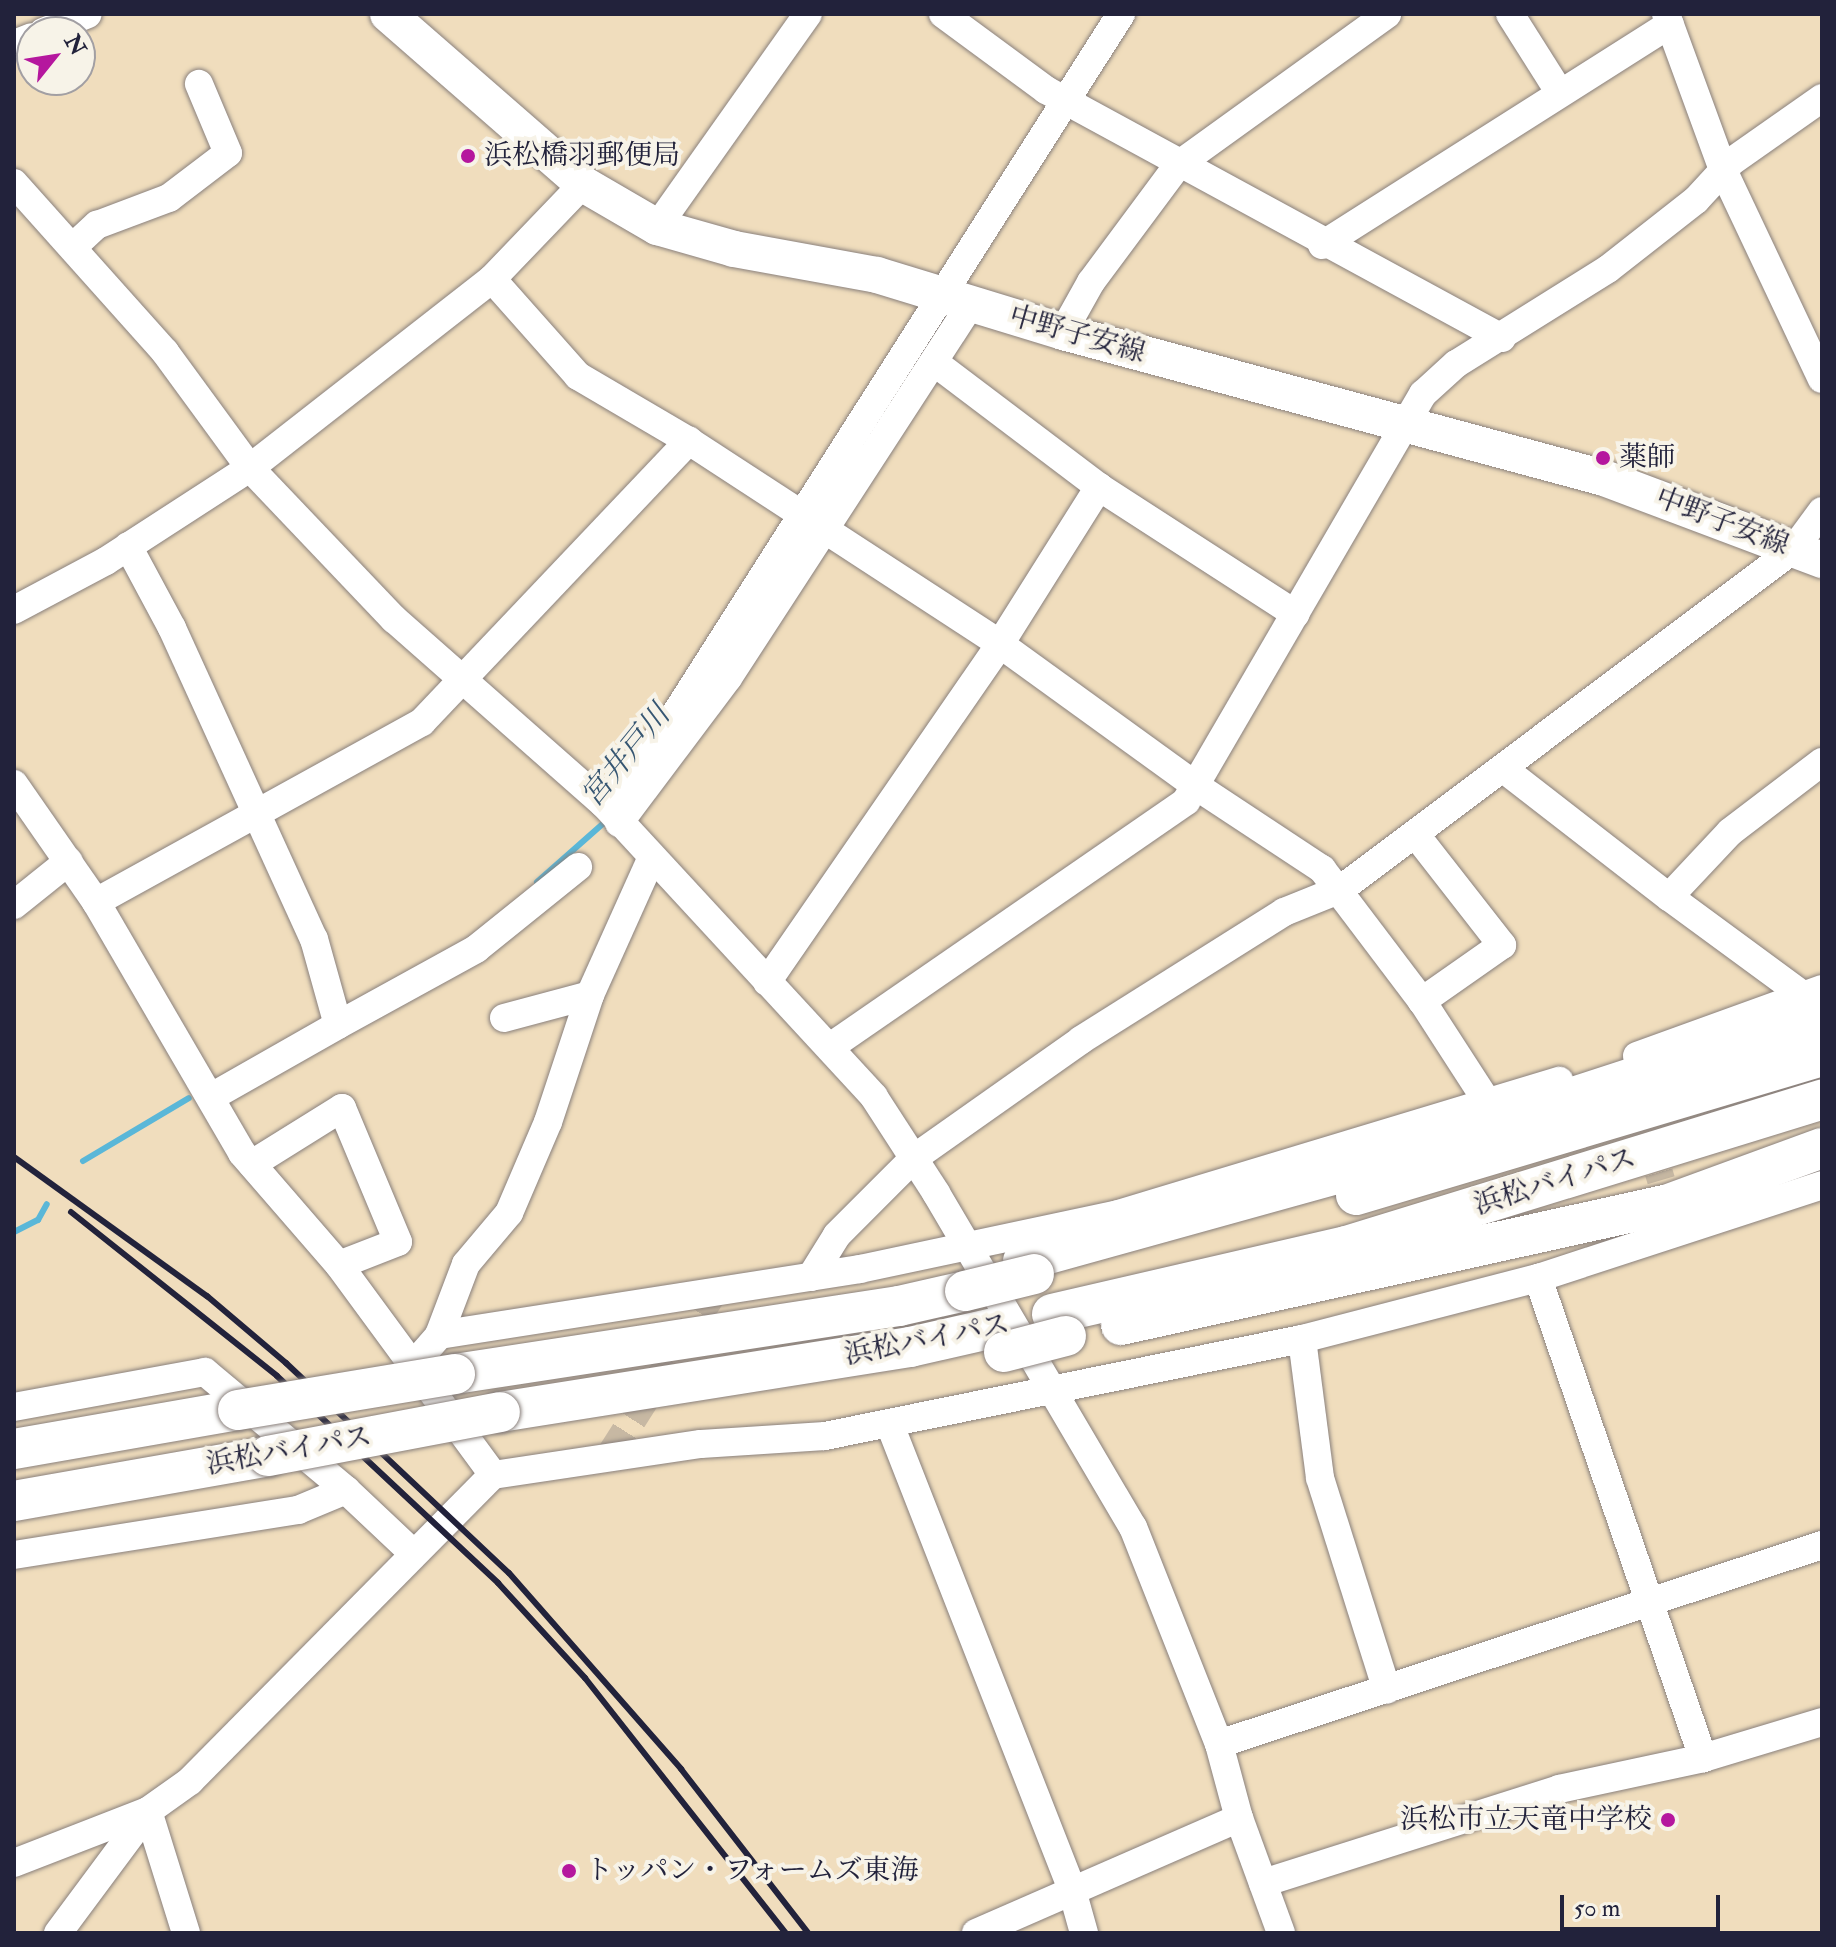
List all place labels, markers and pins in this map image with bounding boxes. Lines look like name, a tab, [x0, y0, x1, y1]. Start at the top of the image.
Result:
place label: 浜松橋羽郵便局	[484, 139, 680, 173]
marker: 浜松橋羽郵便局	[459, 147, 477, 165]
place label: 薬師	[1619, 441, 1675, 475]
marker: 薬師	[1594, 449, 1612, 467]
place label: 浜松市立天竜中学校	[1400, 1803, 1652, 1837]
marker: 浜松市立天竜中学校	[1659, 1811, 1677, 1829]
place label: トッパン・フォームズ東海	[585, 1854, 921, 1888]
marker: トッパン・フォームズ東海	[560, 1862, 578, 1880]

